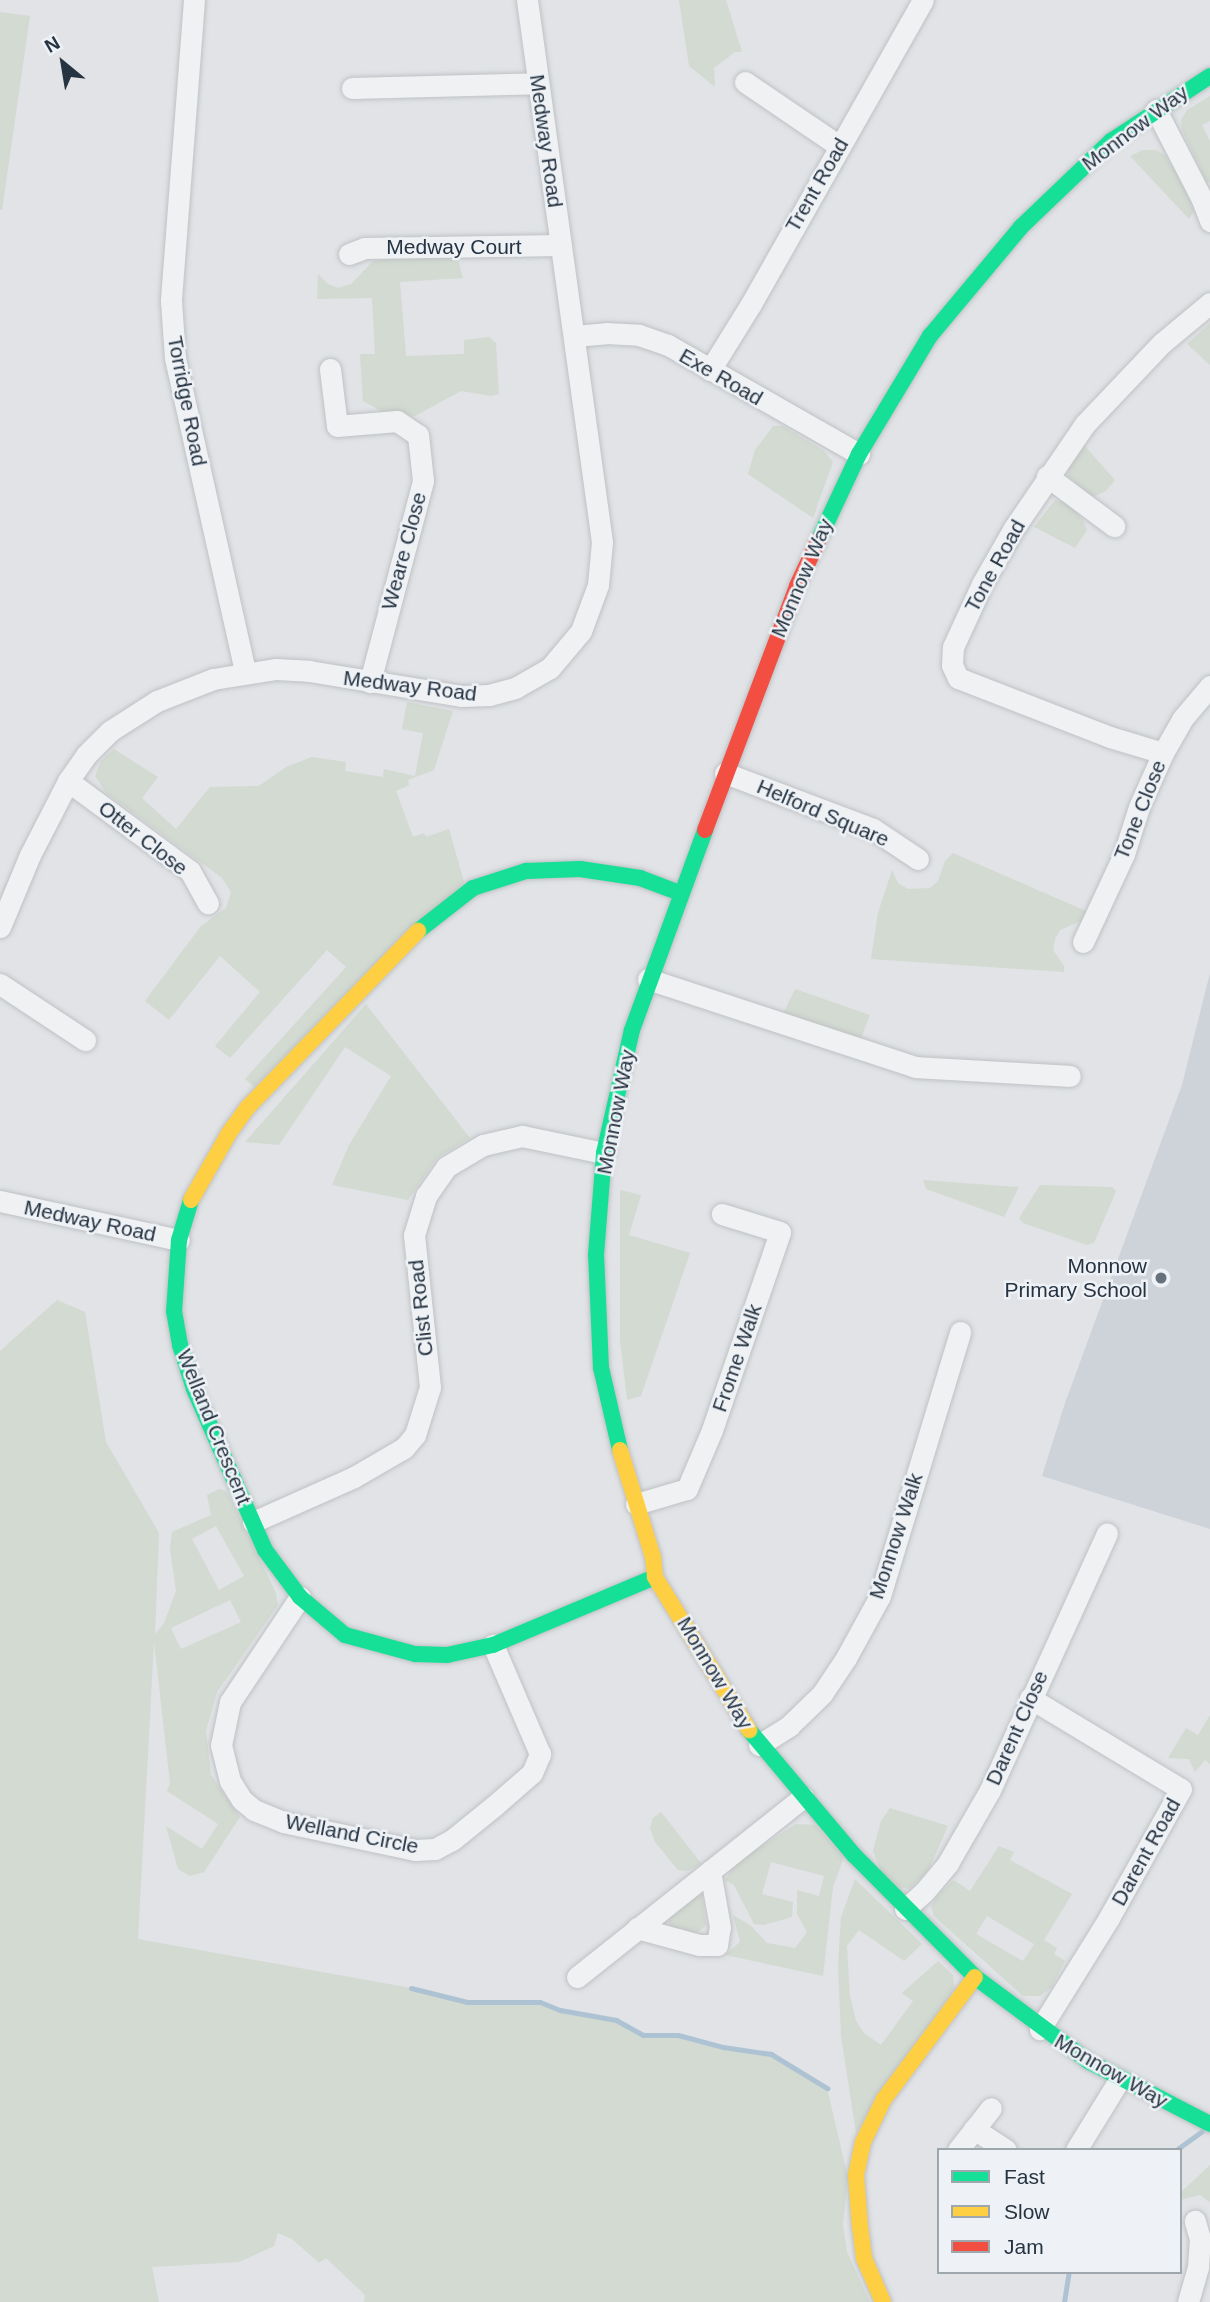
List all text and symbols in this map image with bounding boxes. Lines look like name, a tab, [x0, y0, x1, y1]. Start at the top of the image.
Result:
north arrow	[28, 28, 98, 98]
text: N	[41, 32, 63, 57]
street label: Medway Road	[524, 73, 568, 209]
street label: Monnow Way	[1077, 80, 1193, 176]
street label: Trent Road	[780, 134, 854, 236]
street label: Medway Court	[386, 234, 522, 260]
street label: Torridge Road	[162, 334, 212, 468]
street label: Exe Road	[675, 343, 767, 411]
street label: Weare Close	[376, 489, 432, 613]
street label: Monnow Way	[766, 515, 838, 641]
street label: Tone Road	[959, 515, 1031, 617]
street label: Medway Road	[342, 665, 478, 707]
street label: Tone Close	[1109, 757, 1171, 863]
street label: Helford Square	[753, 774, 893, 852]
street label: Otter Close	[93, 795, 193, 881]
street label: Monnow Way	[592, 1048, 640, 1176]
street label: Medway Road	[22, 1195, 158, 1247]
place label: Monnow Primary School	[1005, 1253, 1147, 1303]
street label: Clist Road	[403, 1259, 439, 1357]
marker: Monnow Primary School	[1153, 1270, 1169, 1286]
street label: Frome Walk	[707, 1301, 767, 1415]
street label: Welland Crescent	[171, 1346, 257, 1508]
street label: Monnow Walk	[864, 1470, 928, 1602]
street label: Monnow Way	[672, 1612, 758, 1734]
street label: Darent Close	[981, 1667, 1053, 1789]
street label: Darent Road	[1106, 1794, 1186, 1910]
street label: Welland Circle	[283, 1809, 421, 1859]
street label: Monnow Way	[1050, 2028, 1172, 2114]
legend	[937, 2148, 1182, 2274]
text: Fast	[1004, 2165, 1045, 2188]
text: Slow	[1004, 2200, 1050, 2223]
text: Jam	[1004, 2235, 1044, 2258]

